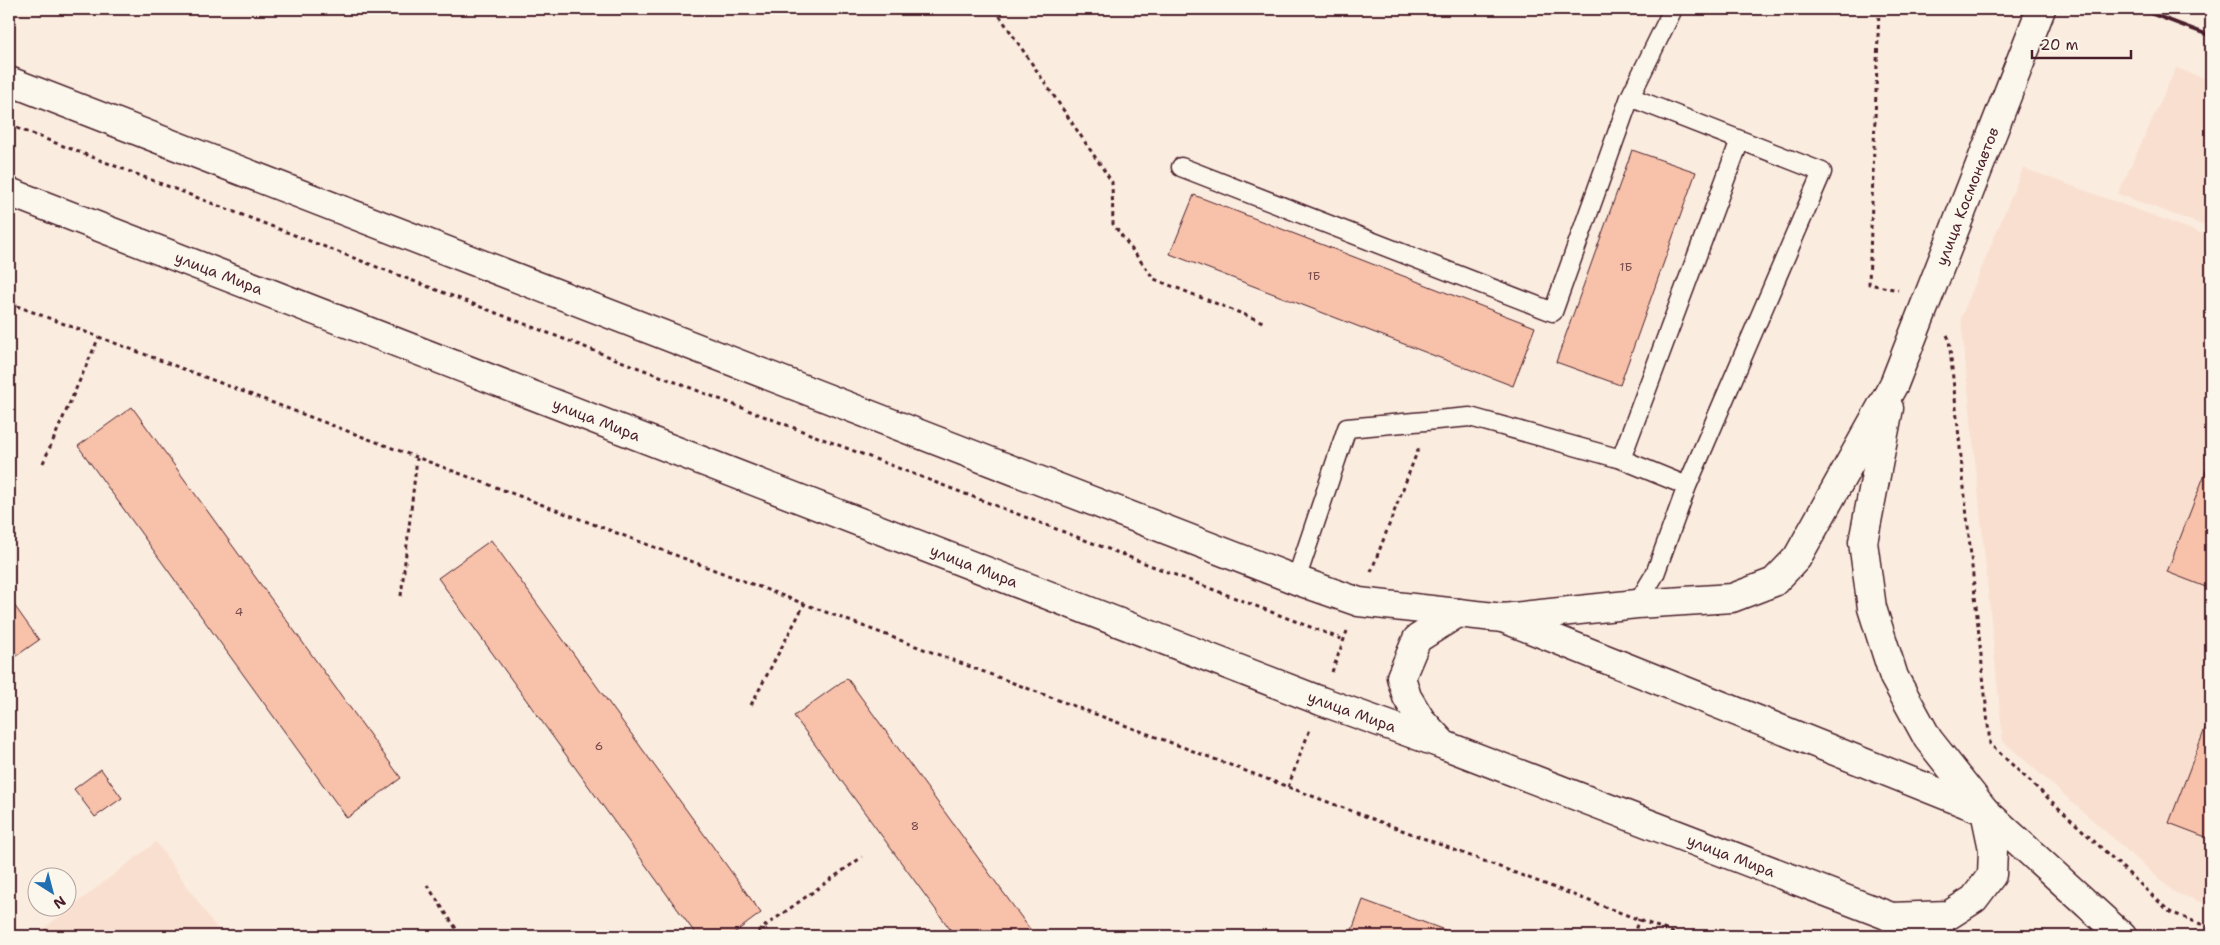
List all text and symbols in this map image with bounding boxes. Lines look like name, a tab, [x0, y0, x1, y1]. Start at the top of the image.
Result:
scale bar	[2032, 28, 2131, 60]
text: 20 m	[2040, 35, 2079, 55]
street label: улица Космонавтов	[1931, 124, 2004, 268]
street label: улица Мира	[172, 247, 266, 300]
house number: 1Б	[1620, 259, 1633, 275]
house number: 1Б	[1308, 268, 1321, 284]
street label: улица Мира	[550, 394, 644, 446]
street label: улица Мира	[927, 540, 1021, 593]
house number: 4	[235, 604, 243, 620]
street label: улица Мира	[1305, 687, 1399, 737]
house number: 6	[595, 738, 603, 754]
house number: 8	[911, 818, 919, 834]
street label: улица Мира	[1684, 830, 1778, 882]
north arrow	[28, 868, 78, 918]
text: N	[50, 892, 69, 913]

